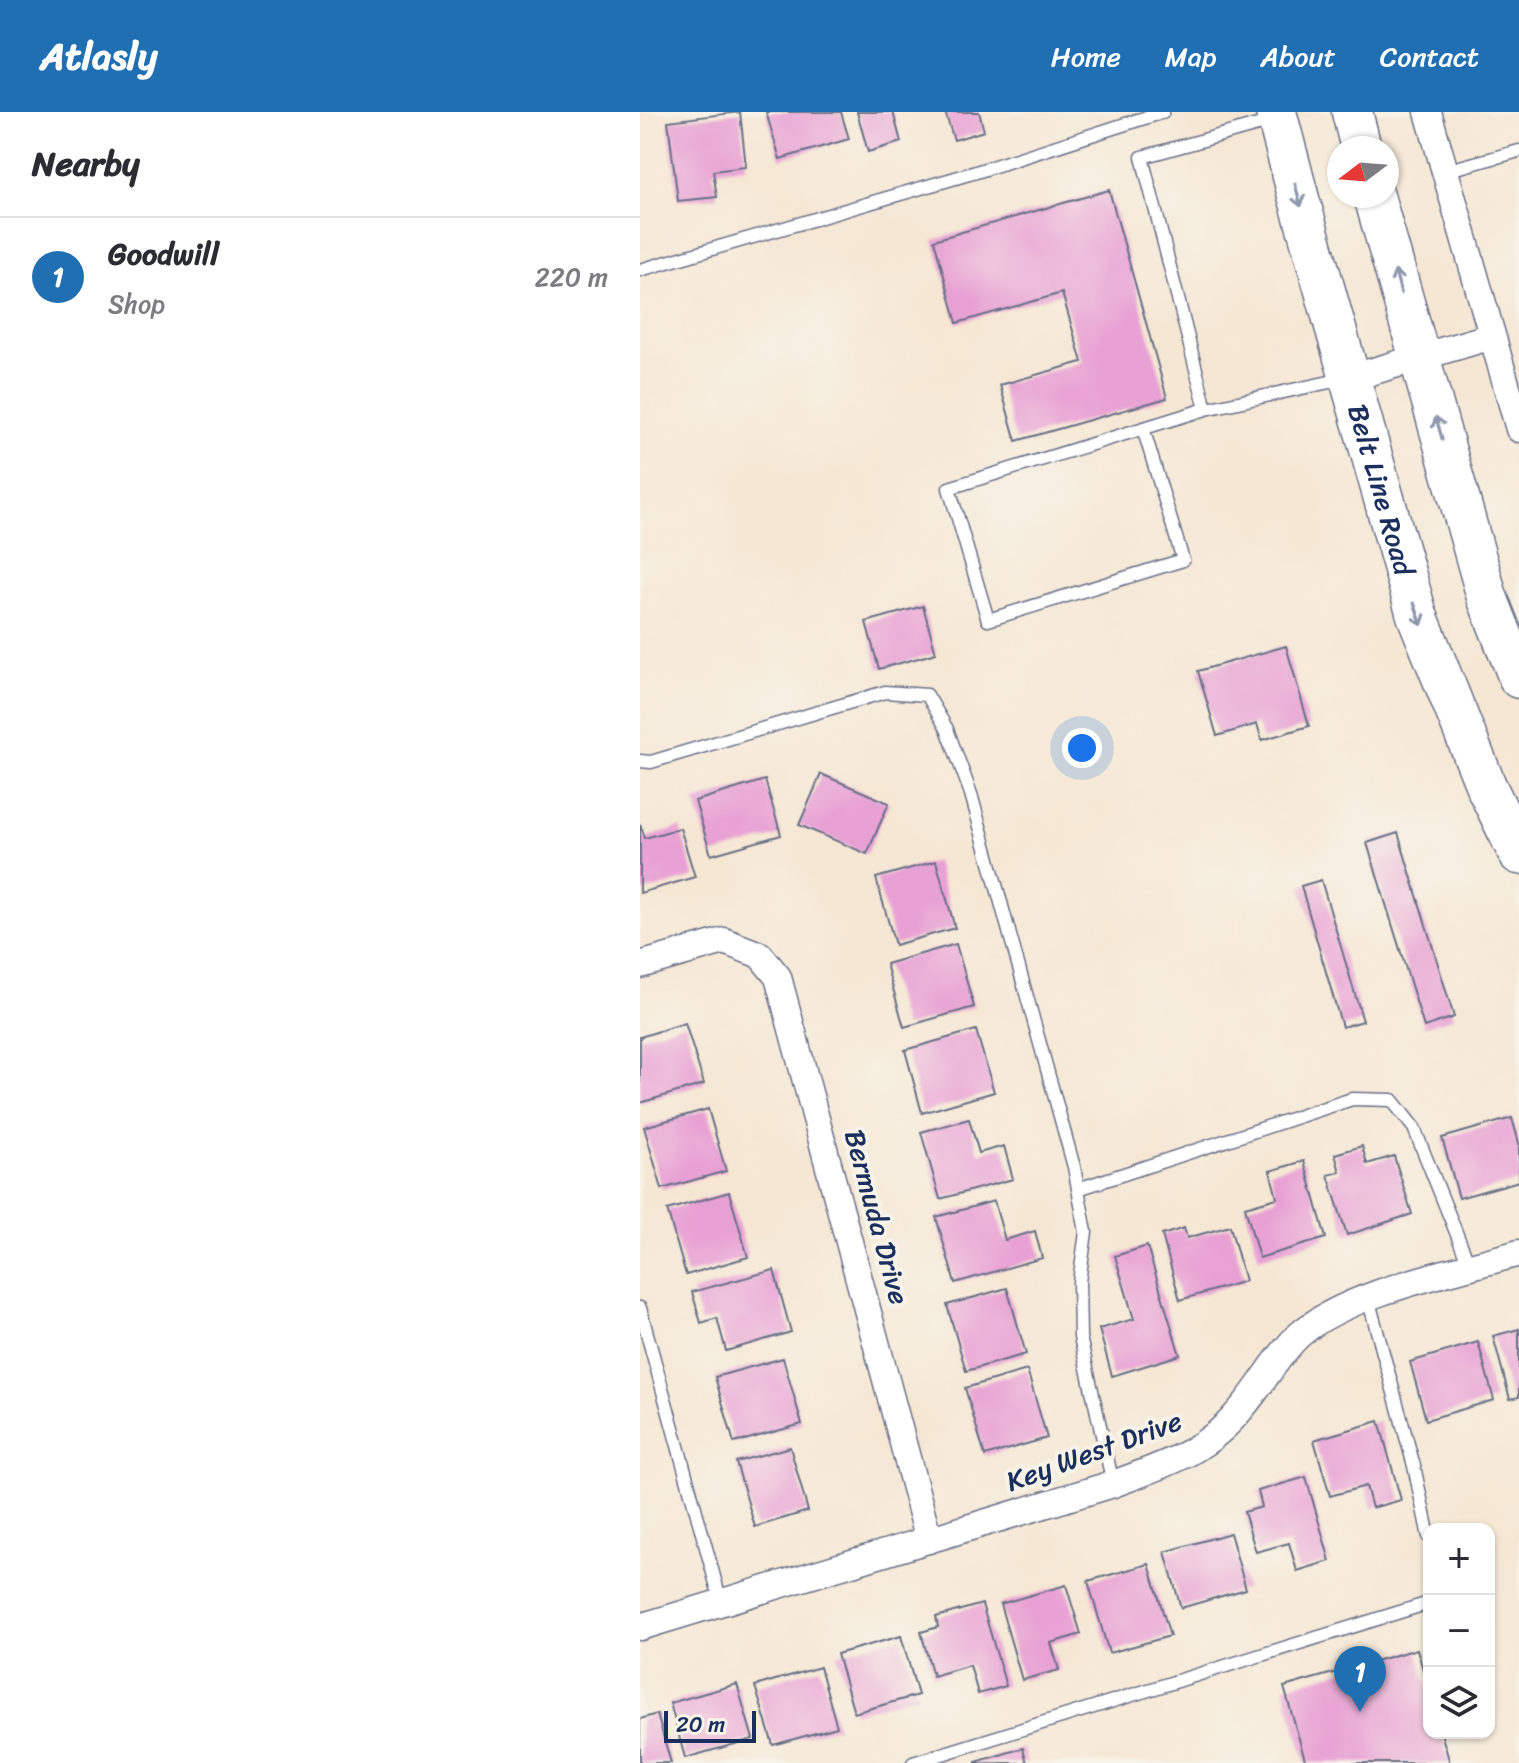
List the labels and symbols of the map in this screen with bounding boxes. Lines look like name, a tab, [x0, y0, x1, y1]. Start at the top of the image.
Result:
north arrow	[1327, 136, 1399, 208]
one-way arrow	[1291, 181, 1306, 207]
one-way arrow	[1389, 269, 1404, 295]
street label: Belt Line Road	[1334, 398, 1430, 583]
one-way arrow	[1431, 416, 1446, 442]
one-way arrow	[1411, 601, 1426, 626]
your location	[1062, 728, 1102, 768]
street label: Bermuda Drive	[830, 1124, 924, 1310]
street label: Key West Drive	[999, 1396, 1189, 1506]
pin: 1	[1334, 1646, 1386, 1712]
scale bar	[664, 1707, 756, 1743]

